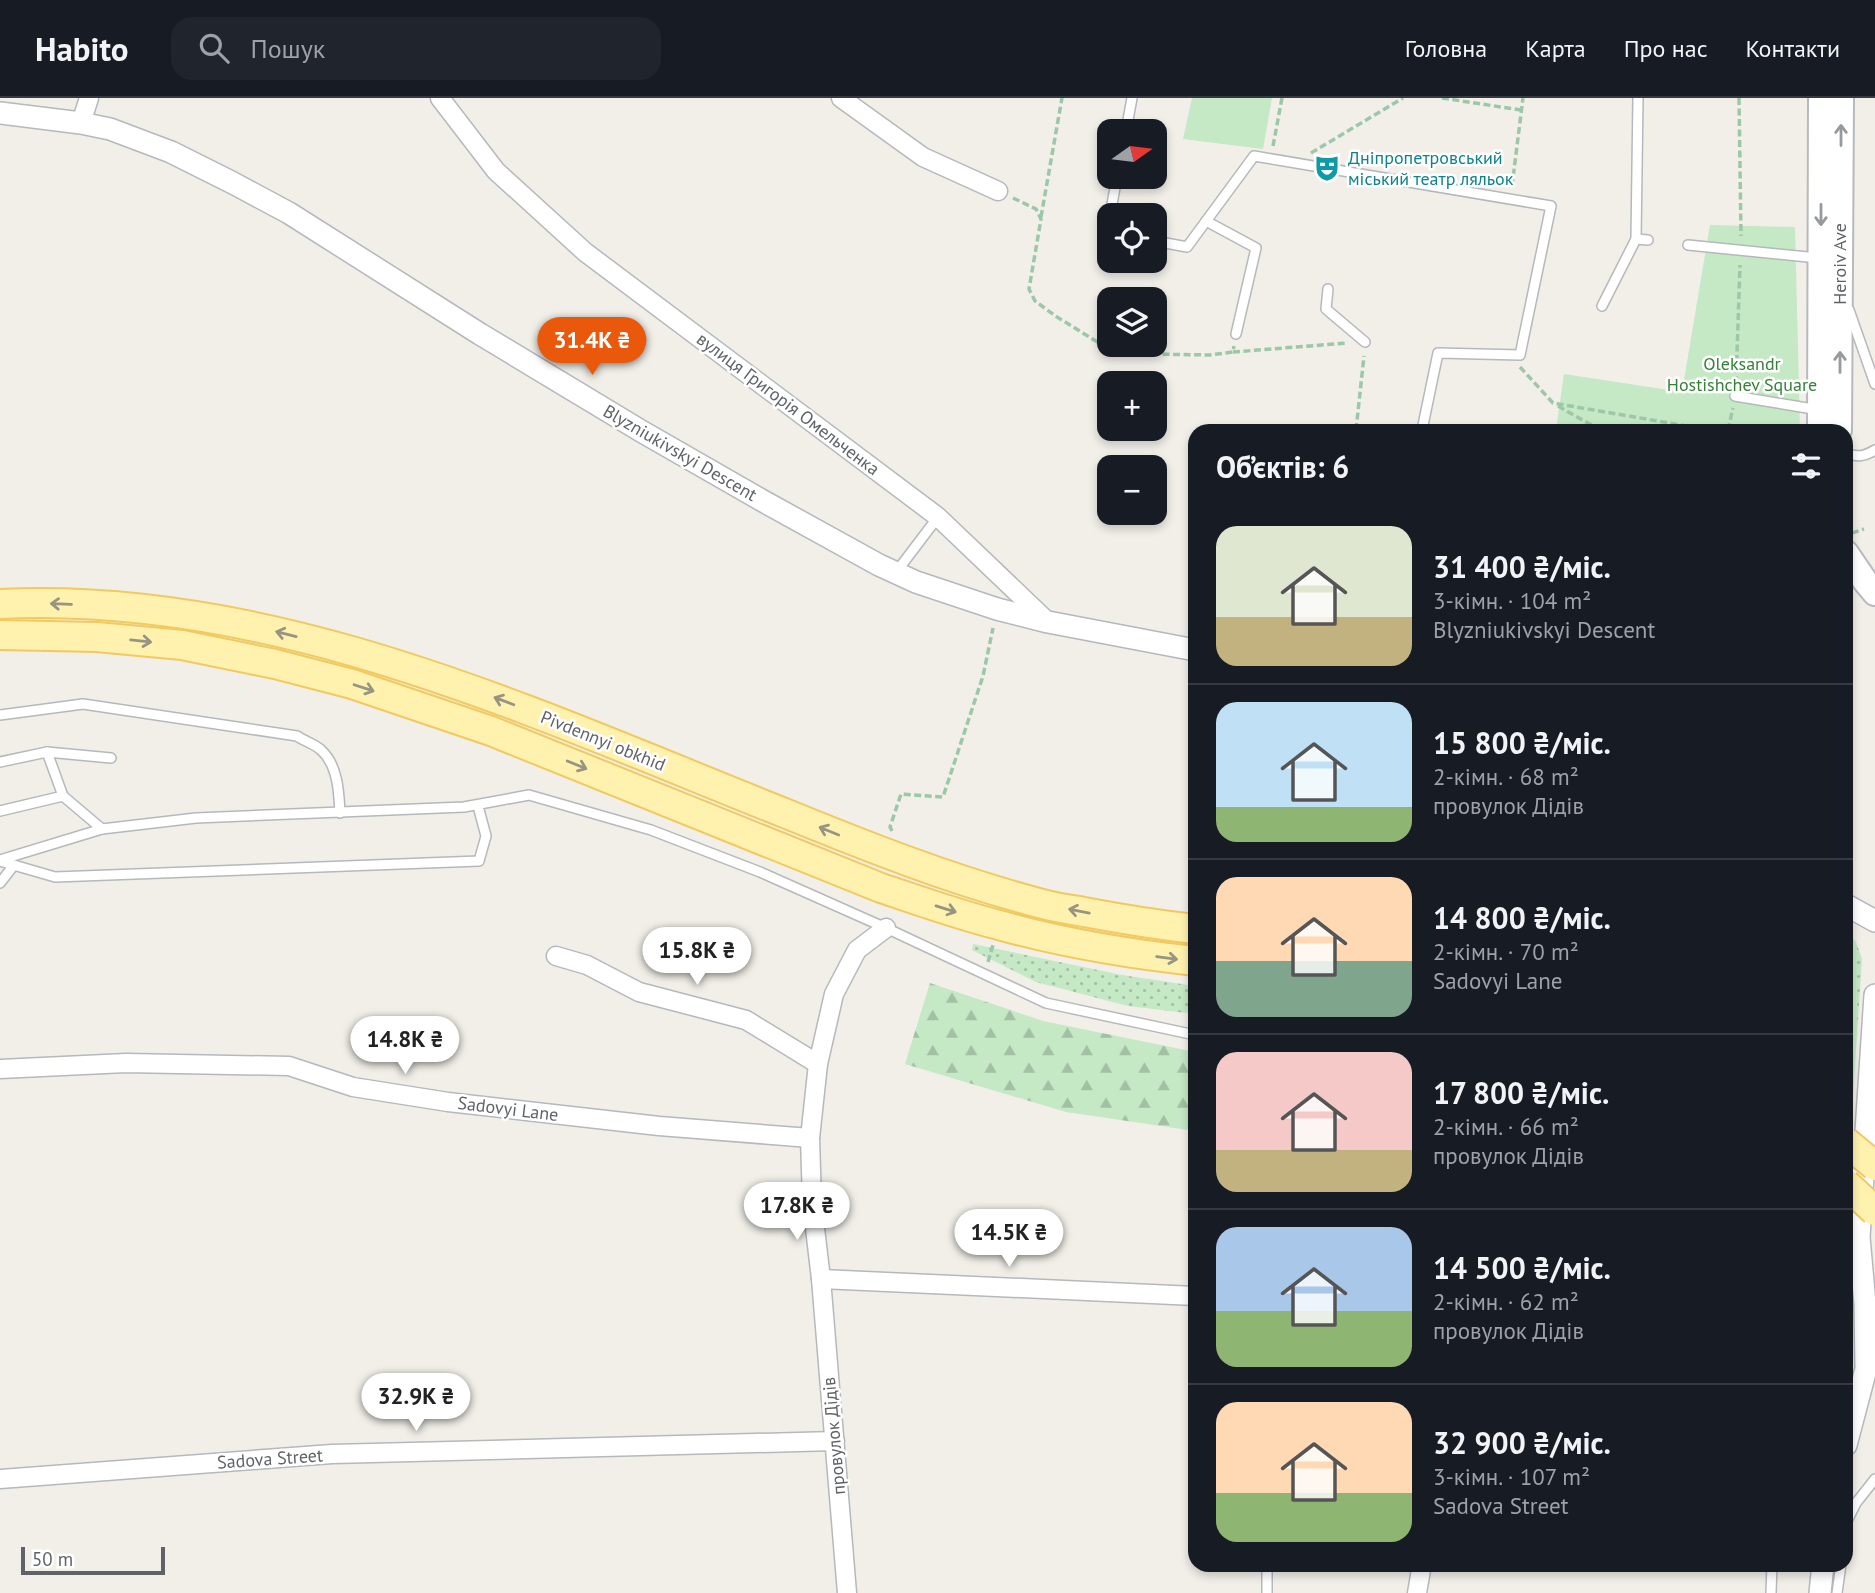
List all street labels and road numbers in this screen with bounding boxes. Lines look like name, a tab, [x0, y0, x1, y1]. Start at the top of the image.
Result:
street label: Heroiv Ave	[1828, 223, 1851, 305]
street label: вулиця Григорія Омельченка	[692, 327, 884, 480]
street label: Blyzniukivskyi Descent	[599, 399, 761, 506]
street label: Pivdennyi obkhid	[537, 705, 669, 776]
street label: Sadovyi Lane	[456, 1091, 560, 1126]
street label: провулок Дідів	[817, 1376, 850, 1496]
street label: Sadova Street	[216, 1443, 324, 1474]

